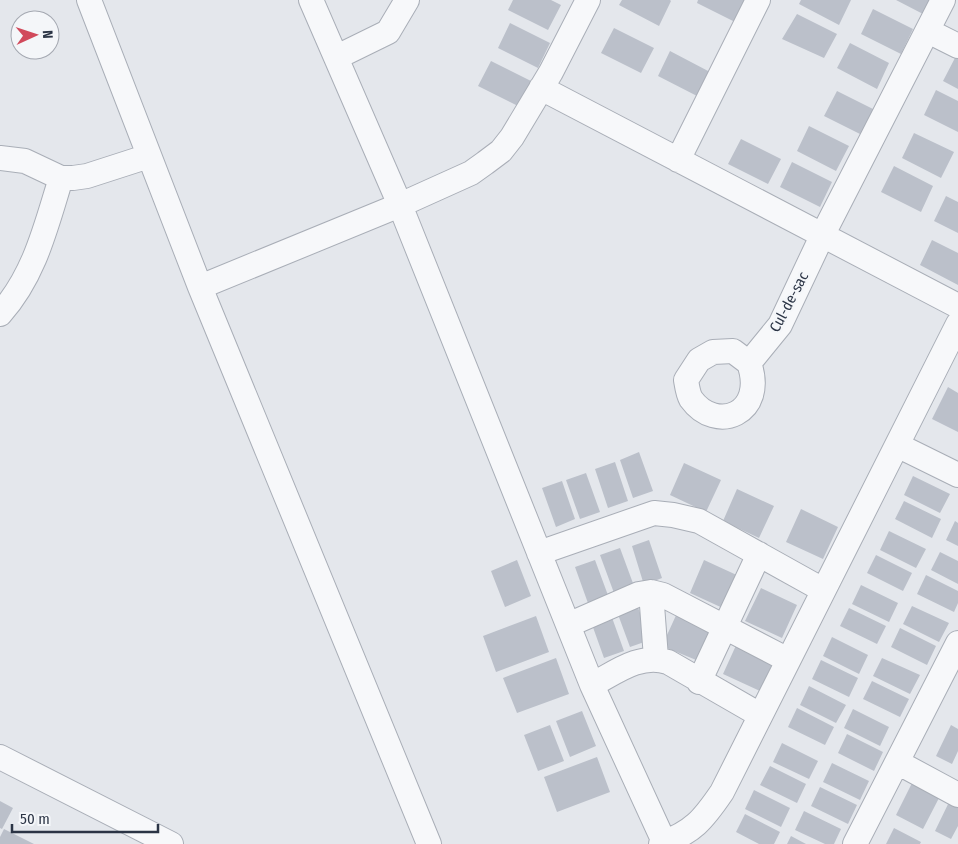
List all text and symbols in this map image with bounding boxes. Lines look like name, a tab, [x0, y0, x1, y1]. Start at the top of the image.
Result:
north arrow	[10, 10, 60, 60]
text: N	[39, 30, 56, 39]
street label: Cul-de-sac	[766, 268, 813, 335]
scale bar	[12, 802, 159, 834]
text: 50 m	[20, 810, 50, 828]

